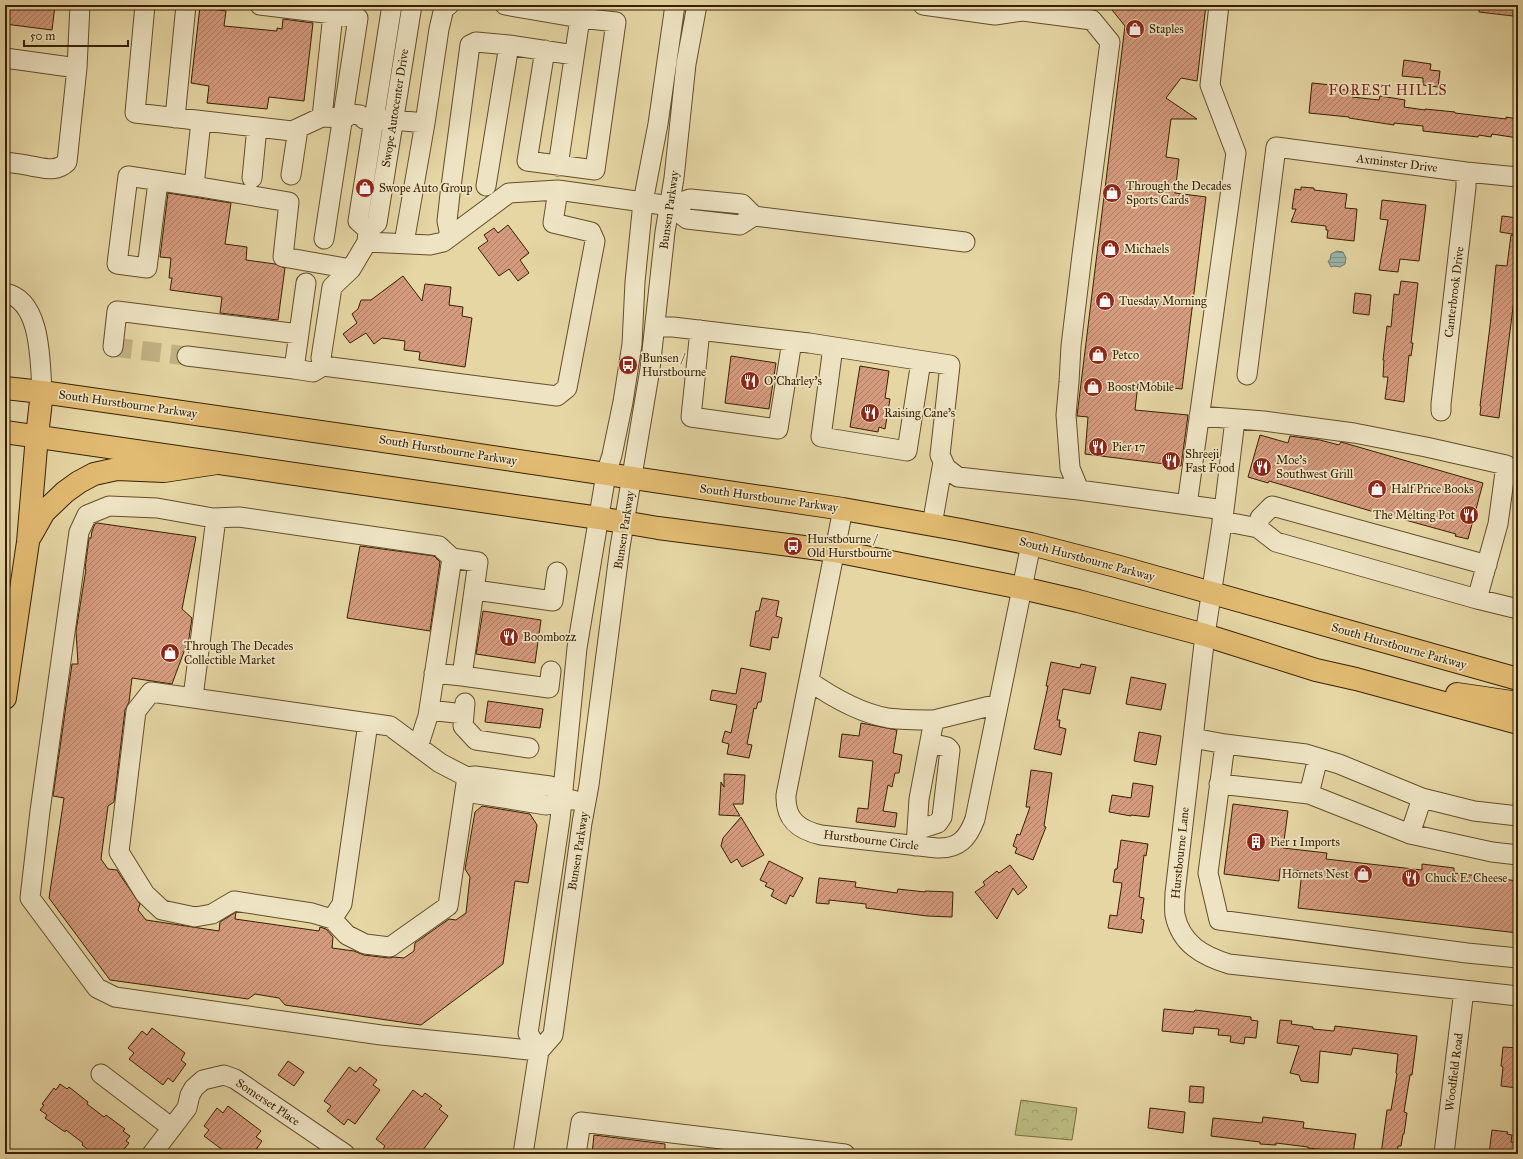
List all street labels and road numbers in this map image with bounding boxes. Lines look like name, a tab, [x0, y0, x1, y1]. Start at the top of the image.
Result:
street label: Swope Autocenter Drive	[379, 48, 411, 168]
street label: Axminster Drive	[1355, 151, 1438, 175]
street label: Bunsen Parkway	[657, 169, 682, 250]
street label: Canterbrook Drive	[1441, 246, 1467, 338]
street label: South Hurstbourne Parkway	[58, 387, 199, 421]
street label: South Hurstbourne Parkway	[378, 432, 518, 468]
street label: South Hurstbourne Parkway	[699, 481, 840, 515]
street label: Bunsen Parkway	[611, 489, 637, 570]
street label: South Hurstbourne Parkway	[1018, 534, 1157, 584]
street label: South Hurstbourne Parkway	[1330, 620, 1468, 672]
street label: Hurstbourne Lane	[1168, 806, 1192, 900]
street label: Bunsen Parkway	[565, 810, 591, 891]
street label: Hurstbourne Circle	[823, 827, 919, 853]
street label: Woodfield Road	[1442, 1032, 1466, 1112]
street label: Somerset Place	[233, 1076, 303, 1128]

